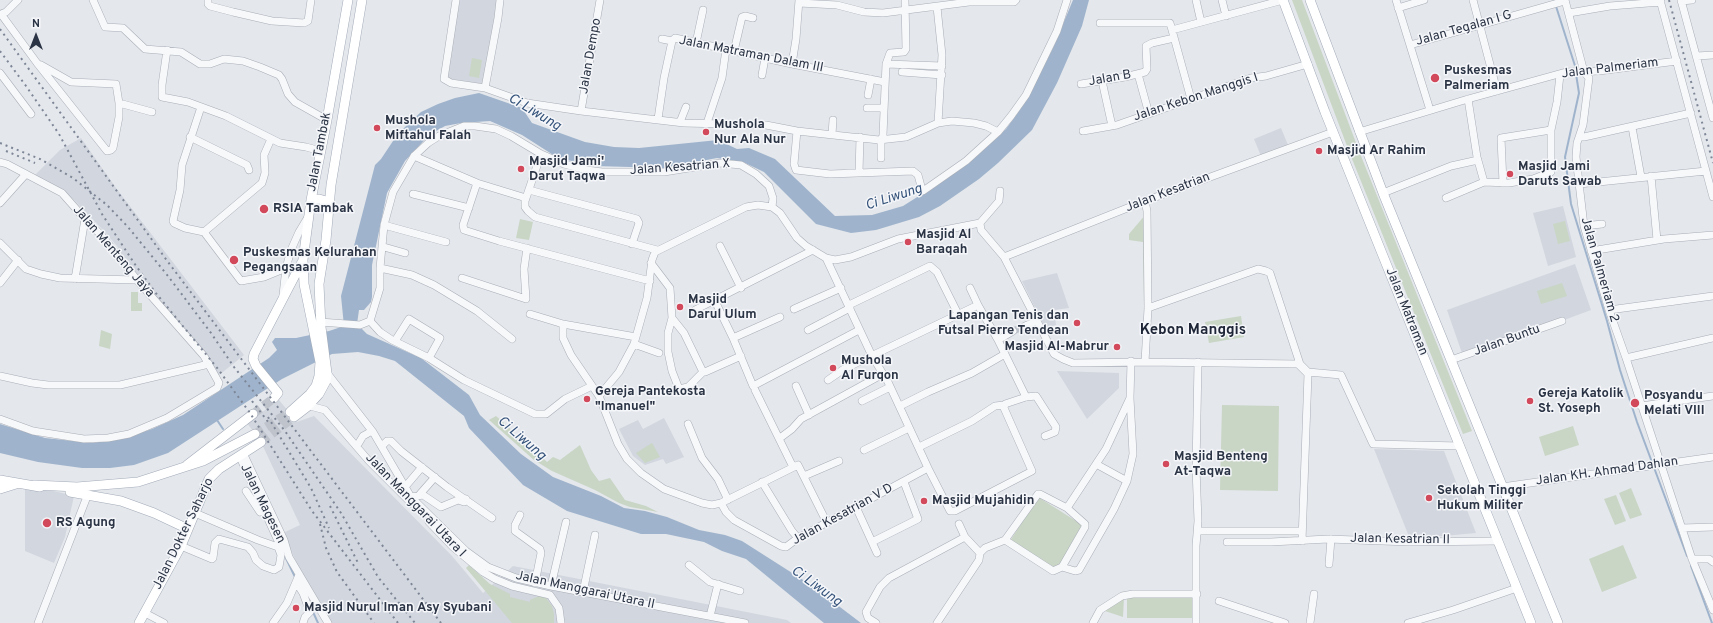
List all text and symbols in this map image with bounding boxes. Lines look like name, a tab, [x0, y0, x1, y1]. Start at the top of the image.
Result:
street label: Jalan Tegalan I G	[1414, 8, 1514, 50]
north arrow	[16, 16, 56, 56]
text: N	[32, 17, 40, 31]
street label: Jalan Dempo	[577, 17, 605, 95]
street label: Jalan Matraman Dalam III	[677, 33, 825, 77]
street label: Jalan Palmeriam	[1561, 55, 1659, 83]
place label: Puskesmas Palmeriam	[1444, 63, 1512, 94]
street label: Jalan B	[1087, 68, 1133, 90]
street label: Jalan Kebon Manggis I	[1132, 70, 1260, 126]
marker: Puskesmas Palmeriam	[1429, 72, 1441, 84]
water label: Ci Liwung	[504, 91, 564, 135]
street label: Jalan Tambak	[305, 111, 335, 193]
place label: Mushola Miftahul Falah	[385, 113, 471, 144]
place label: Mushola Nur Ala Nur	[714, 117, 786, 148]
marker: Mushola Miftahul Falah	[372, 123, 382, 133]
marker: Mushola Nur Ala Nur	[701, 127, 711, 137]
place label: Masjid Ar Rahim	[1327, 143, 1426, 159]
marker: Masjid Ar Rahim	[1314, 146, 1324, 156]
place label: Masjid Jami' Darut Taqwa	[529, 154, 605, 185]
street label: Jalan Kesatrian X	[629, 157, 731, 179]
place label: Masjid Jami Daruts Sawab	[1518, 159, 1602, 190]
marker: Masjid Jami' Darut Taqwa	[516, 164, 526, 174]
marker: Masjid Jami Daruts Sawab	[1505, 169, 1515, 179]
street label: Jalan Kesatrian	[1123, 170, 1213, 216]
water label: Ci Liwung	[863, 181, 925, 215]
place label: RSIA Tambak	[273, 201, 354, 217]
street label: Jalan Menteng Jaya	[69, 203, 157, 301]
marker: RSIA Tambak	[258, 203, 270, 215]
street label: Jalan Palmeriam 2	[1577, 216, 1621, 324]
place label: Masjid Al Baraqah	[916, 227, 971, 258]
marker: Masjid Al Baraqah	[903, 237, 913, 247]
place label: Puskesmas Kelurahan Pegangsaan	[243, 245, 377, 276]
marker: Puskesmas Kelurahan Pegangsaan	[228, 254, 240, 266]
street label: Jalan Matraman	[1381, 266, 1431, 358]
place label: Masjid Darul Ulum	[688, 292, 757, 323]
marker: Masjid Darul Ulum	[675, 302, 685, 312]
place label: Lapangan Tenis dan Futsal Pierre Tendean	[938, 308, 1069, 339]
marker: Lapangan Tenis dan Futsal Pierre Tendean	[1072, 318, 1082, 328]
district label: Kebon Manggis	[1140, 322, 1246, 340]
street label: Jalan Buntu	[1472, 322, 1542, 360]
place label: Masjid Al-Mabrur	[1005, 339, 1109, 355]
marker: Masjid Al-Mabrur	[1112, 342, 1122, 352]
place label: Mushola Al Furqon	[841, 353, 899, 384]
marker: Mushola Al Furqon	[828, 363, 838, 373]
place label: Gereja Pantekosta "Imanuel"	[595, 384, 705, 415]
place label: Gereja Katolik St. Yoseph	[1538, 386, 1624, 417]
place label: Posyandu Melati VIII	[1644, 388, 1704, 419]
marker: Gereja Pantekosta "Imanuel"	[582, 394, 592, 404]
marker: Gereja Katolik St. Yoseph	[1525, 396, 1535, 406]
marker: Posyandu Melati VIII	[1629, 397, 1641, 409]
water label: Ci Liwung	[493, 413, 549, 465]
place label: Masjid Benteng At-Taqwa	[1174, 449, 1268, 480]
street label: Jalan Manggarai Utara I	[361, 451, 469, 561]
street label: Jalan KH. Ahmad Dahlan	[1535, 454, 1679, 490]
marker: Masjid Benteng At-Taqwa	[1161, 459, 1171, 469]
street label: Jalan Magesen	[236, 462, 288, 546]
street label: Jalan Dokter Saharjo	[150, 476, 218, 592]
street label: Jalan Kesatrian V D	[790, 481, 896, 549]
place label: Sekolah Tinggi Hukum Militer	[1437, 483, 1526, 514]
place label: Masjid Mujahidin	[932, 493, 1034, 509]
marker: Sekolah Tinggi Hukum Militer	[1424, 493, 1434, 503]
marker: Masjid Mujahidin	[919, 496, 929, 506]
place label: RS Agung	[56, 515, 116, 531]
marker: RS Agung	[41, 517, 53, 529]
street label: Jalan Kesatrian II	[1350, 531, 1450, 549]
water label: Ci Liwung	[787, 563, 845, 611]
street label: Jalan Manggarai Utara II	[514, 569, 656, 613]
place label: Masjid Nurul Iman Asy Syubani	[304, 600, 492, 616]
marker: Masjid Nurul Iman Asy Syubani	[291, 603, 301, 613]

